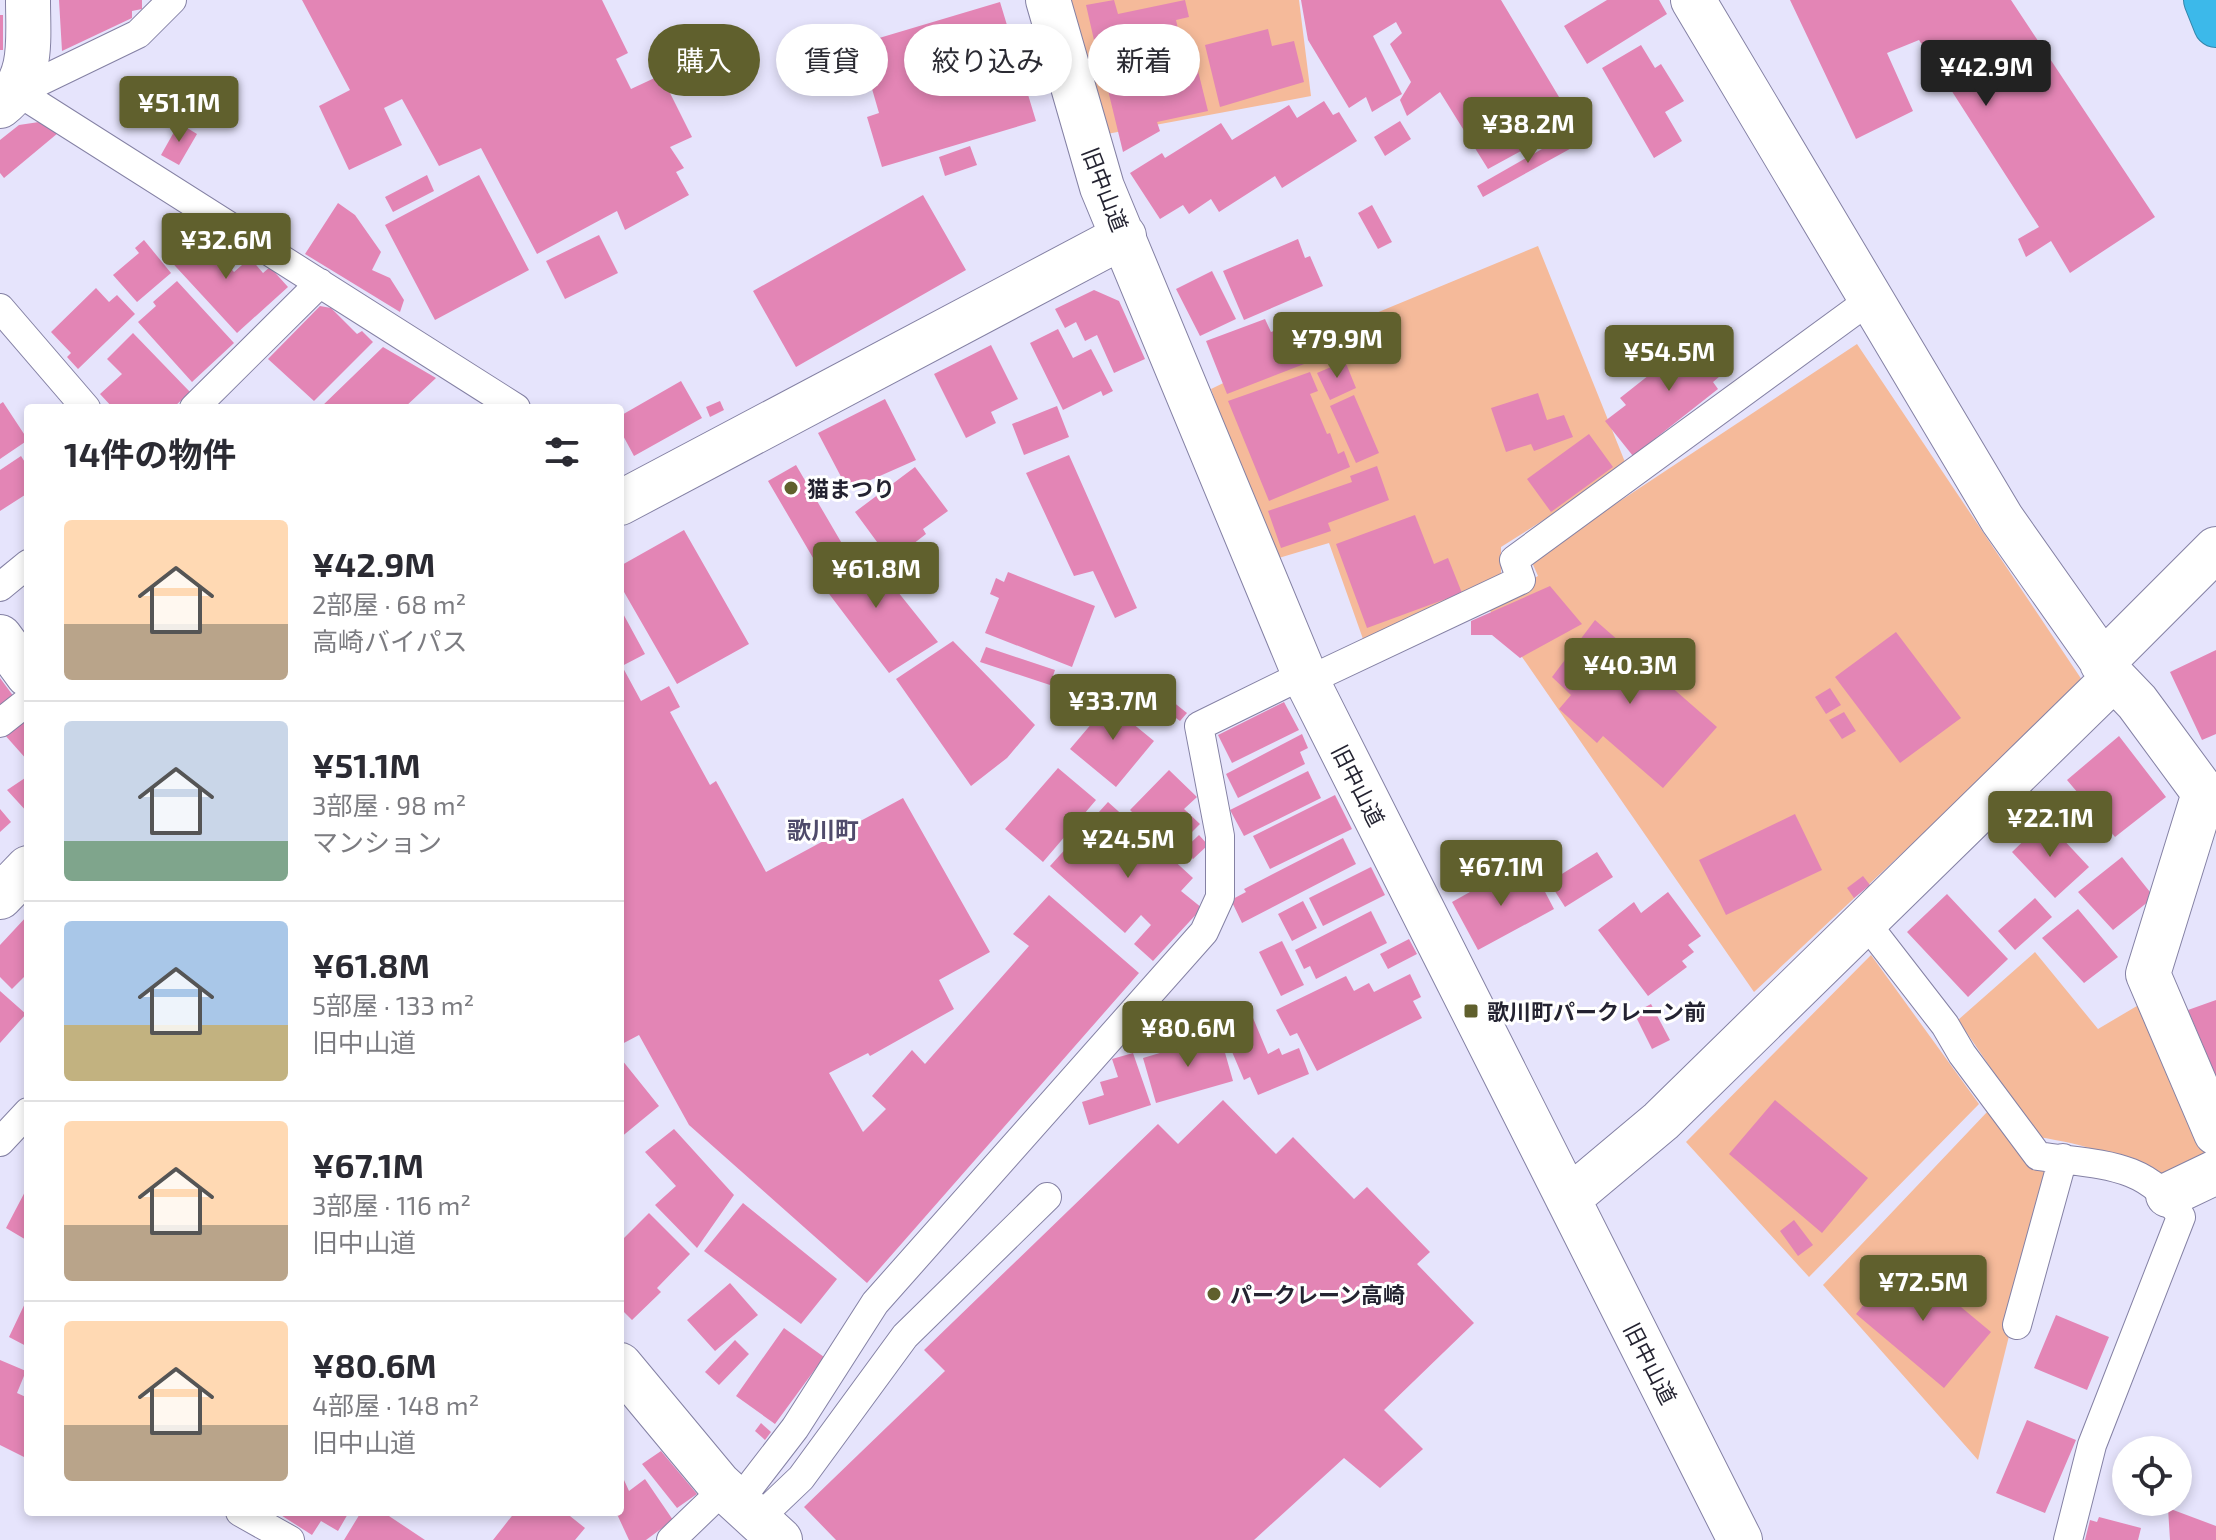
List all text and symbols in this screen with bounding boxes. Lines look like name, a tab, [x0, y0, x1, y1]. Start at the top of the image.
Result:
chip: 購入	[648, 24, 760, 96]
chip: 賃貸	[776, 24, 888, 96]
chip: 絞り込み	[904, 24, 1072, 96]
chip: 新着	[1088, 24, 1200, 96]
pin: ¥42.9M	[1921, 40, 2051, 108]
text: ¥42.9M	[1939, 50, 2033, 81]
pin: ¥51.1M	[114, 76, 244, 144]
text: ¥51.1M	[137, 86, 221, 117]
pin: ¥38.2M	[1463, 97, 1593, 165]
text: ¥38.2M	[1481, 107, 1575, 138]
street label: 旧中山道	[1078, 143, 1134, 235]
pin: ¥32.6M	[161, 213, 291, 281]
text: ¥32.6M	[180, 223, 272, 254]
pin: ¥79.9M	[1272, 312, 1402, 380]
text: ¥79.9M	[1291, 322, 1383, 353]
pin: ¥54.5M	[1604, 325, 1734, 393]
text: ¥54.5M	[1623, 335, 1715, 366]
icon: filters	[540, 430, 584, 474]
text: 14件の物件	[64, 433, 236, 474]
place label: 猫まつり	[807, 475, 895, 501]
marker: 猫まつり	[782, 479, 800, 497]
pin: ¥61.8M	[811, 542, 941, 610]
text: ¥42.9M	[312, 543, 435, 584]
icon: home	[128, 552, 224, 648]
text: ¥61.8M	[831, 552, 921, 583]
text: 2部屋 · 68 m²	[312, 588, 466, 619]
text: 高崎バイパス	[312, 625, 467, 656]
pin: ¥40.3M	[1565, 638, 1695, 706]
text: ¥40.3M	[1582, 648, 1678, 679]
pin: ¥33.7M	[1048, 674, 1178, 742]
text: ¥33.7M	[1068, 684, 1158, 715]
street label: 旧中山道	[1327, 740, 1391, 830]
text: ¥51.1M	[312, 744, 421, 785]
icon: home	[128, 753, 224, 849]
text: 3部屋 · 98 m²	[312, 789, 466, 820]
pin: ¥22.1M	[1985, 791, 2115, 859]
text: ¥22.1M	[2006, 801, 2094, 832]
pin: ¥24.5M	[1063, 812, 1193, 880]
district label: 歌川町	[787, 815, 859, 844]
text: ¥24.5M	[1081, 822, 1175, 853]
text: マンション	[312, 826, 442, 857]
pin: ¥67.1M	[1436, 840, 1566, 908]
text: ¥67.1M	[1458, 850, 1544, 881]
text: ¥61.8M	[312, 944, 430, 985]
icon: home	[128, 953, 224, 1049]
text: 5部屋 · 133 m²	[312, 989, 474, 1020]
place label: 歌川町パークレーン前	[1487, 998, 1706, 1024]
pin: ¥80.6M	[1123, 1001, 1253, 1069]
marker: 歌川町パークレーン前	[1462, 1002, 1480, 1020]
text: ¥80.6M	[1140, 1011, 1236, 1042]
text: 旧中山道	[312, 1026, 416, 1057]
text: ¥67.1M	[312, 1144, 424, 1185]
icon: home	[128, 1153, 224, 1249]
text: 3部屋 · 116 m²	[312, 1189, 471, 1220]
text: 旧中山道	[312, 1226, 416, 1257]
pin: ¥72.5M	[1858, 1255, 1988, 1323]
text: ¥72.5M	[1878, 1265, 1968, 1296]
place label: パークレーン高崎	[1230, 1281, 1405, 1307]
marker: パークレーン高崎	[1205, 1285, 1223, 1303]
street label: 旧中山道	[1619, 1318, 1683, 1408]
text: ¥80.6M	[312, 1344, 437, 1385]
icon: home	[128, 1353, 224, 1449]
text: 4部屋 · 148 m²	[312, 1389, 479, 1420]
text: 旧中山道	[312, 1426, 416, 1457]
map controls	[2112, 1436, 2192, 1516]
button: locate	[2112, 1436, 2192, 1516]

